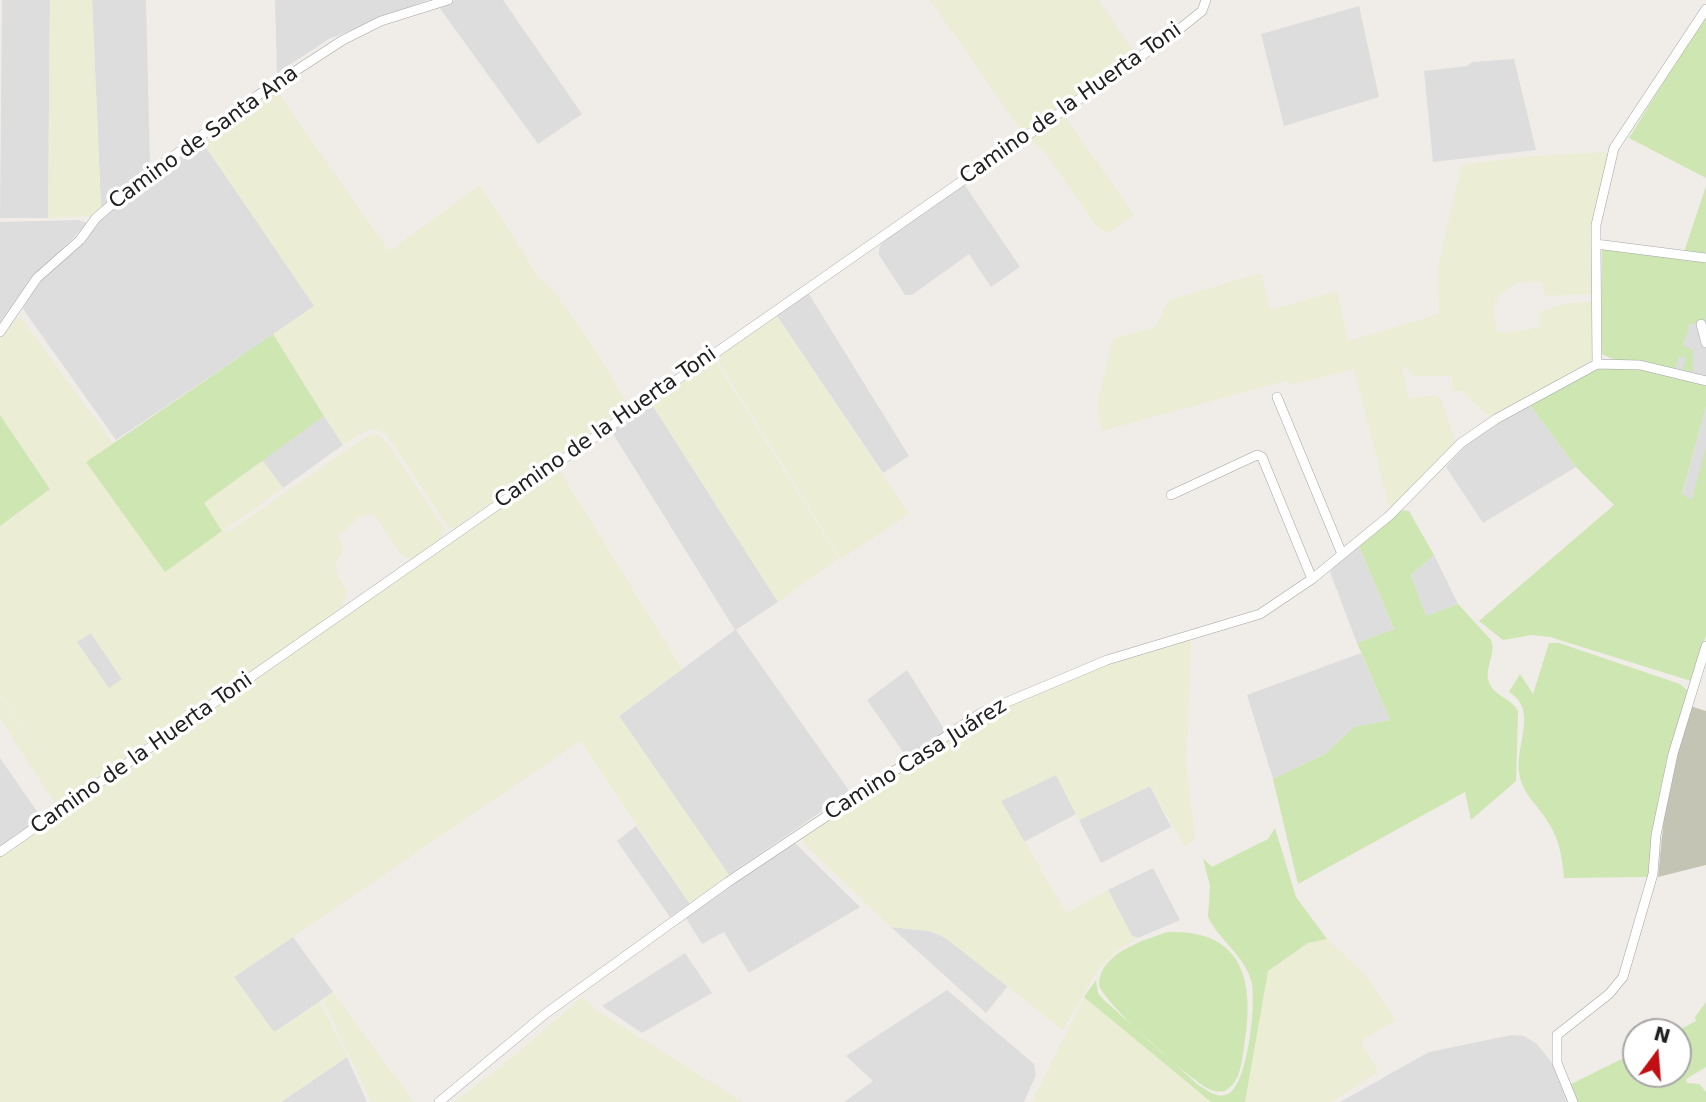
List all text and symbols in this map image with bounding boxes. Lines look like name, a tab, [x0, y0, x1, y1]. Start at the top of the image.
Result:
street label: Camino de la Huerta Toni	[955, 18, 1187, 190]
street label: Camino de Santa Ana	[105, 61, 303, 215]
street label: Camino de la Huerta Toni	[490, 342, 722, 514]
street label: Camino de la Huerta Toni	[26, 668, 258, 840]
street label: Camino Casa Juárez	[821, 694, 1011, 826]
north arrow	[1622, 1018, 1692, 1088]
text: N	[1652, 1022, 1673, 1048]

